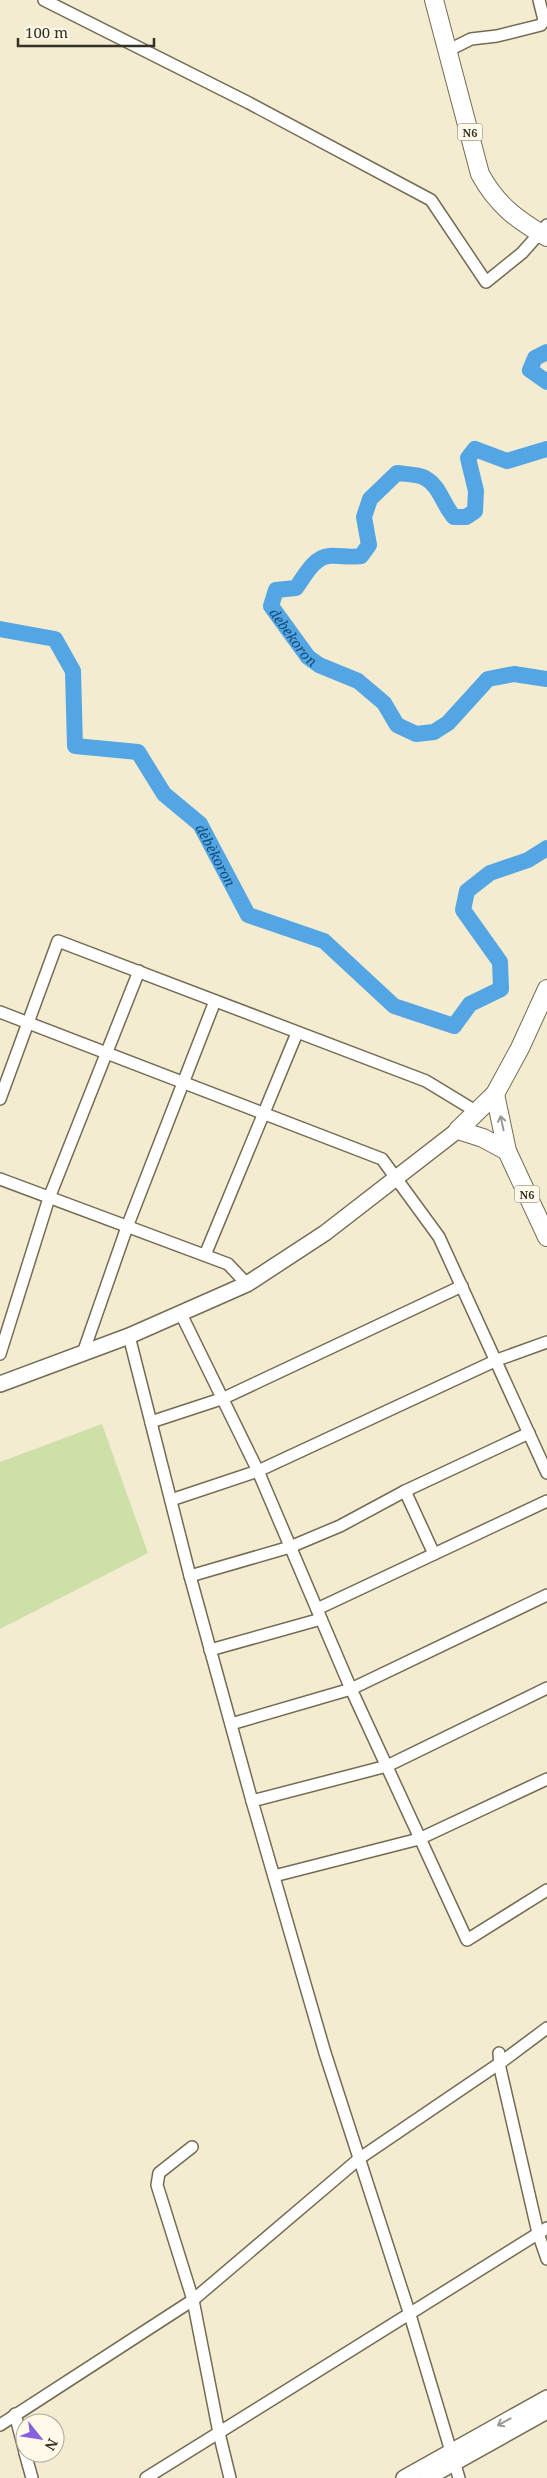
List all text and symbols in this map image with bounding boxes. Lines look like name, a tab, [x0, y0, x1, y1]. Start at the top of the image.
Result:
scale bar	[18, 15, 154, 47]
text: 100 m	[25, 22, 68, 42]
road number: N6	[458, 124, 482, 140]
water label: debekoron	[266, 604, 322, 671]
water label: dèbèkoron	[192, 820, 241, 890]
one-way arrow	[497, 1115, 506, 1131]
road number: N6	[514, 1186, 540, 1202]
north arrow	[15, 2413, 65, 2463]
one-way arrow	[497, 2417, 512, 2427]
text: N	[41, 2435, 63, 2454]

